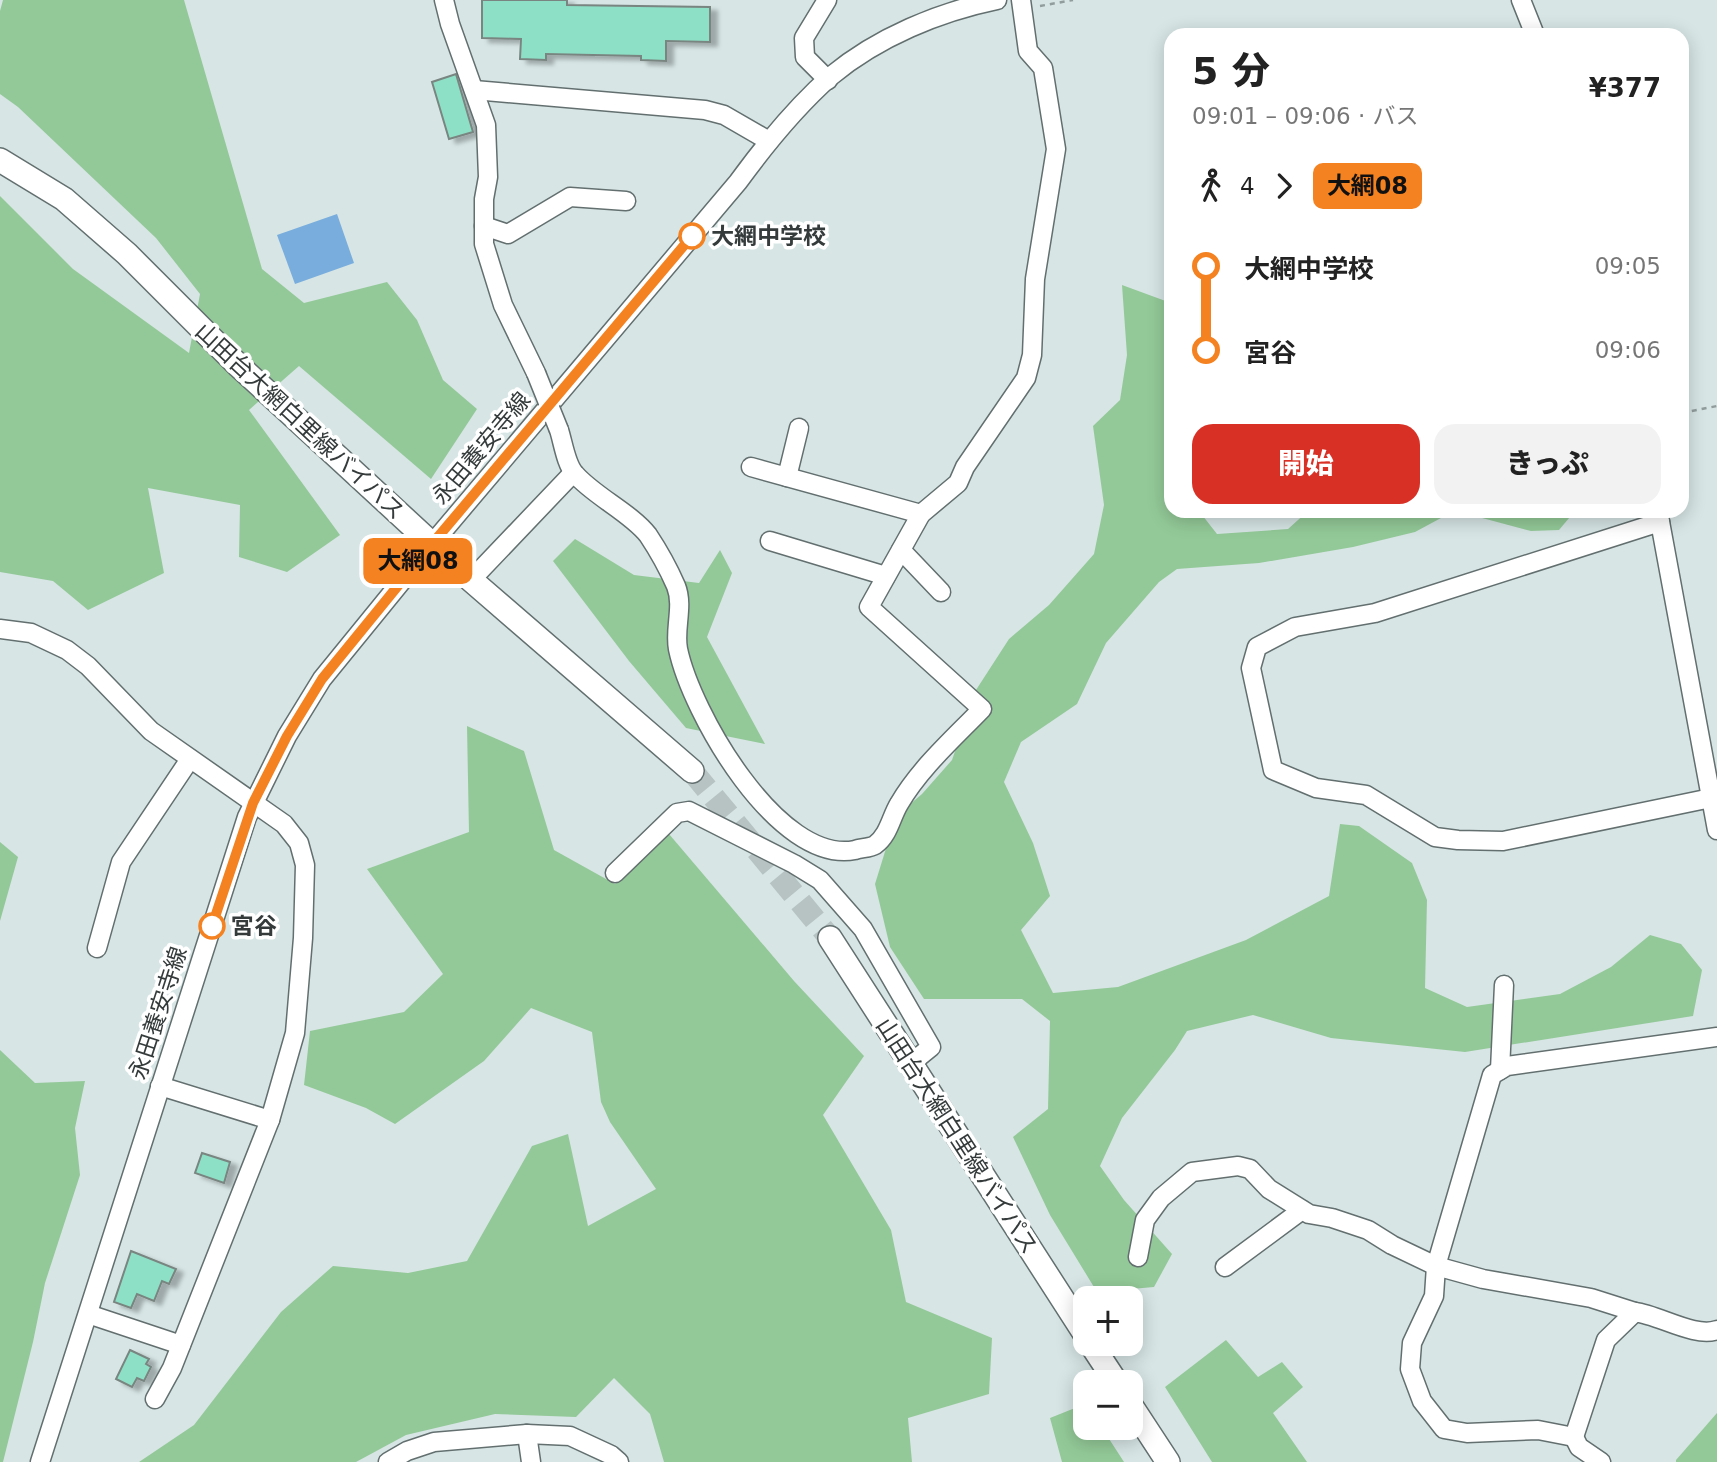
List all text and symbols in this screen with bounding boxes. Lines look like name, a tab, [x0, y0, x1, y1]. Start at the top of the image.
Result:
text: 5 分	[1192, 49, 1270, 93]
text: ¥377	[1589, 73, 1661, 103]
text: 09:01 – 09:06 · バス	[1192, 103, 1419, 129]
icon: walk	[1192, 167, 1230, 205]
icon: forward	[1265, 167, 1303, 205]
text: 大網08	[1327, 172, 1408, 200]
text: 4	[1240, 173, 1255, 199]
marker: 大網中学校	[679, 223, 705, 249]
place label: 大網中学校	[711, 223, 826, 249]
text: 09:05	[1595, 253, 1661, 279]
text: 大網中学校	[1244, 254, 1374, 284]
street label: 山田台大網白里線バイパス	[190, 318, 410, 524]
text: 09:06	[1595, 337, 1661, 363]
text: 宮谷	[1244, 338, 1296, 368]
street label: 永田養安寺線	[427, 387, 535, 509]
button: 開始	[1192, 424, 1420, 504]
button: きっぷ	[1434, 424, 1661, 504]
line badge: 大網08	[369, 538, 467, 584]
text: 大網08	[377, 547, 459, 575]
marker: 宮谷	[199, 913, 225, 939]
place label: 宮谷	[231, 913, 277, 939]
street label: 永田養安寺線	[124, 943, 192, 1083]
street label: 山田台大網白里線バイパス	[871, 1013, 1043, 1259]
map controls	[1073, 1286, 1143, 1440]
button: +	[1073, 1286, 1143, 1356]
button: −	[1073, 1370, 1143, 1440]

